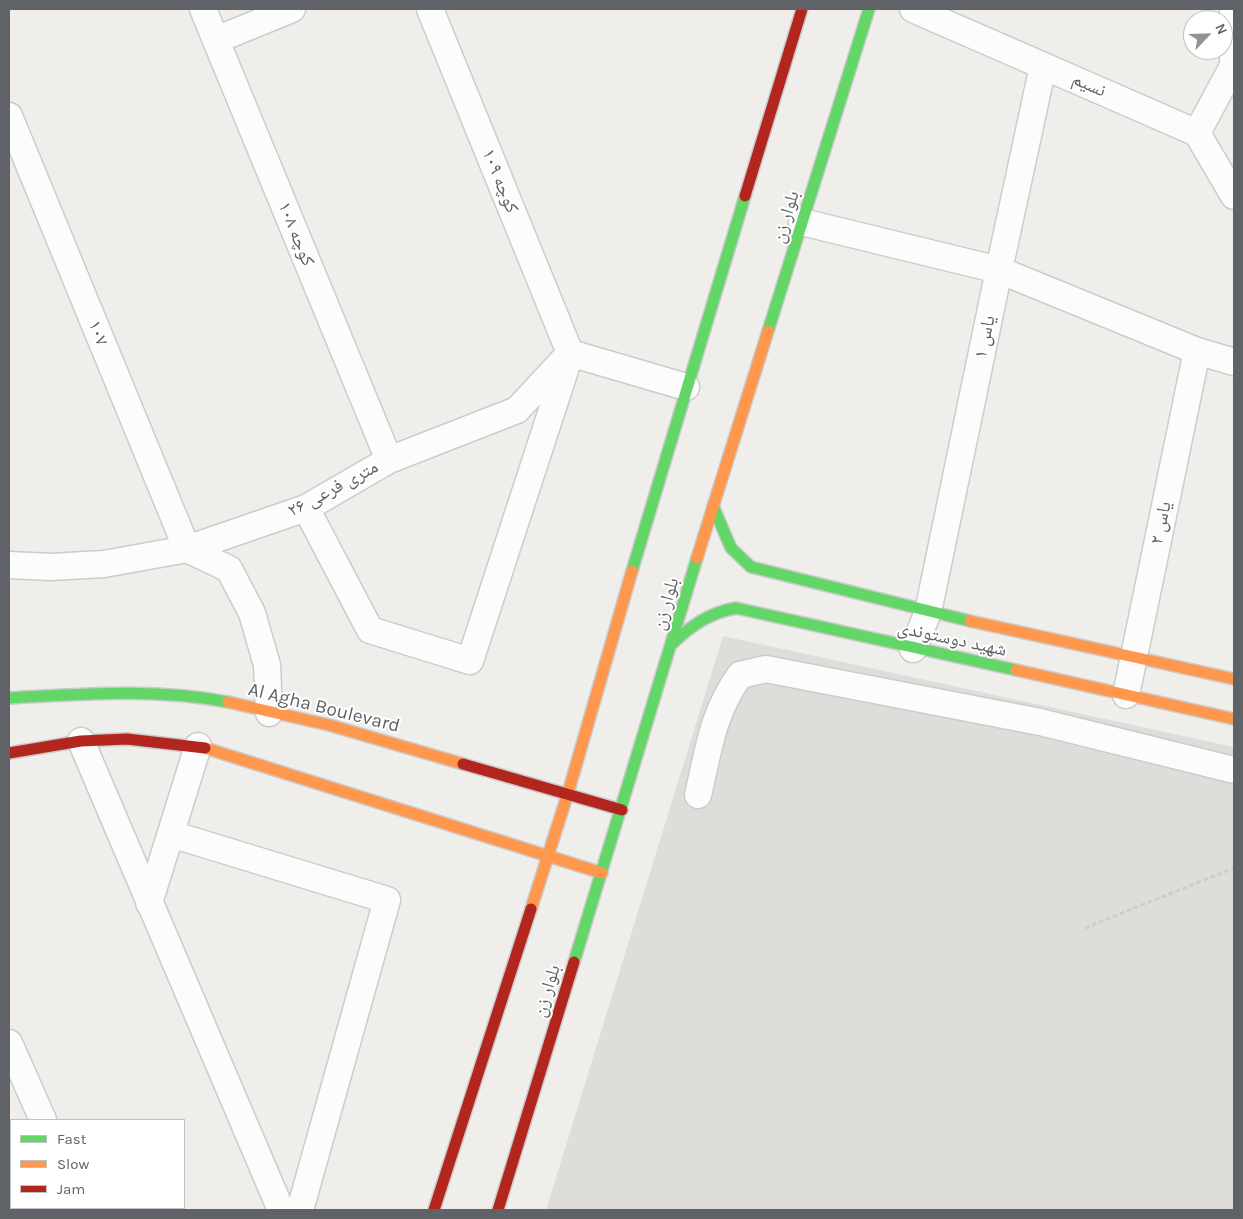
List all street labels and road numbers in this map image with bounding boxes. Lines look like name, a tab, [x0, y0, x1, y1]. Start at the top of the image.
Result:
street label: نسیم	[1069, 68, 1109, 102]
street label: کوچه ۱۰۹	[477, 145, 523, 217]
street label: بلوار زن	[767, 188, 805, 246]
street label: کوچه ۱۰۸	[273, 198, 319, 270]
street label: یاس ۱	[969, 313, 1001, 361]
street label: ۱۰۷	[83, 317, 113, 349]
street label: ۲۶ متری فرعی	[284, 456, 382, 522]
street label: یاس ۲	[1145, 499, 1177, 547]
street label: بلوار زن	[648, 575, 684, 633]
street label: شهید دوستوندی	[895, 616, 1009, 662]
street label: Al Agha Boulevard	[246, 678, 402, 738]
street label: بلوار زن	[528, 962, 566, 1020]

